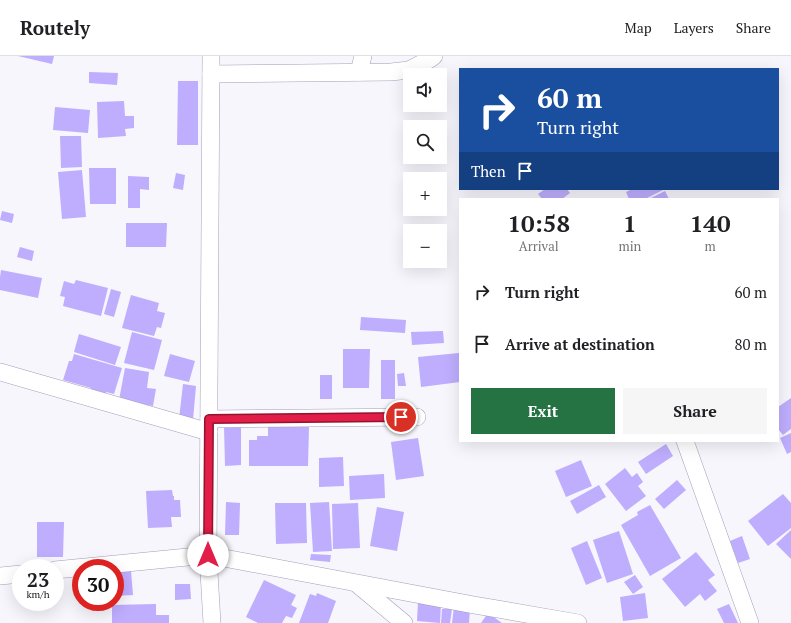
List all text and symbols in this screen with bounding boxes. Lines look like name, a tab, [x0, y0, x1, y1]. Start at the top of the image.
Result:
text: Routely	[20, 15, 90, 40]
text: Map	[625, 18, 652, 37]
text: Layers	[674, 18, 714, 37]
text: Share	[736, 18, 771, 37]
map controls	[403, 68, 447, 268]
button: sound	[403, 68, 447, 112]
text: 60 m	[537, 79, 602, 116]
icon: right	[471, 84, 523, 136]
text: Turn right	[537, 115, 619, 139]
button: search	[403, 120, 447, 164]
icon: arrive	[514, 160, 536, 182]
text: Then	[471, 161, 506, 181]
button: +	[403, 172, 447, 216]
text: 10:58	[507, 207, 570, 239]
text: 1	[623, 207, 637, 239]
text: 140	[690, 207, 730, 239]
button: −	[403, 224, 447, 268]
text: Arrival	[519, 237, 559, 255]
text: min	[618, 237, 641, 255]
text: m	[705, 237, 716, 255]
icon: right	[471, 281, 493, 303]
text: Turn right	[505, 282, 580, 302]
text: 60 m	[734, 282, 767, 302]
icon: arrive	[471, 333, 493, 355]
text: Arrive at destination	[505, 334, 655, 354]
text: 80 m	[734, 334, 767, 354]
button: Exit	[471, 388, 615, 434]
button: Share	[623, 388, 767, 434]
pin	[384, 400, 418, 434]
icon: arrive	[390, 406, 412, 428]
position arrow	[187, 534, 229, 576]
speed limit sign: 30	[72, 559, 124, 611]
text: 23	[27, 566, 49, 593]
text: km/h	[26, 588, 50, 601]

